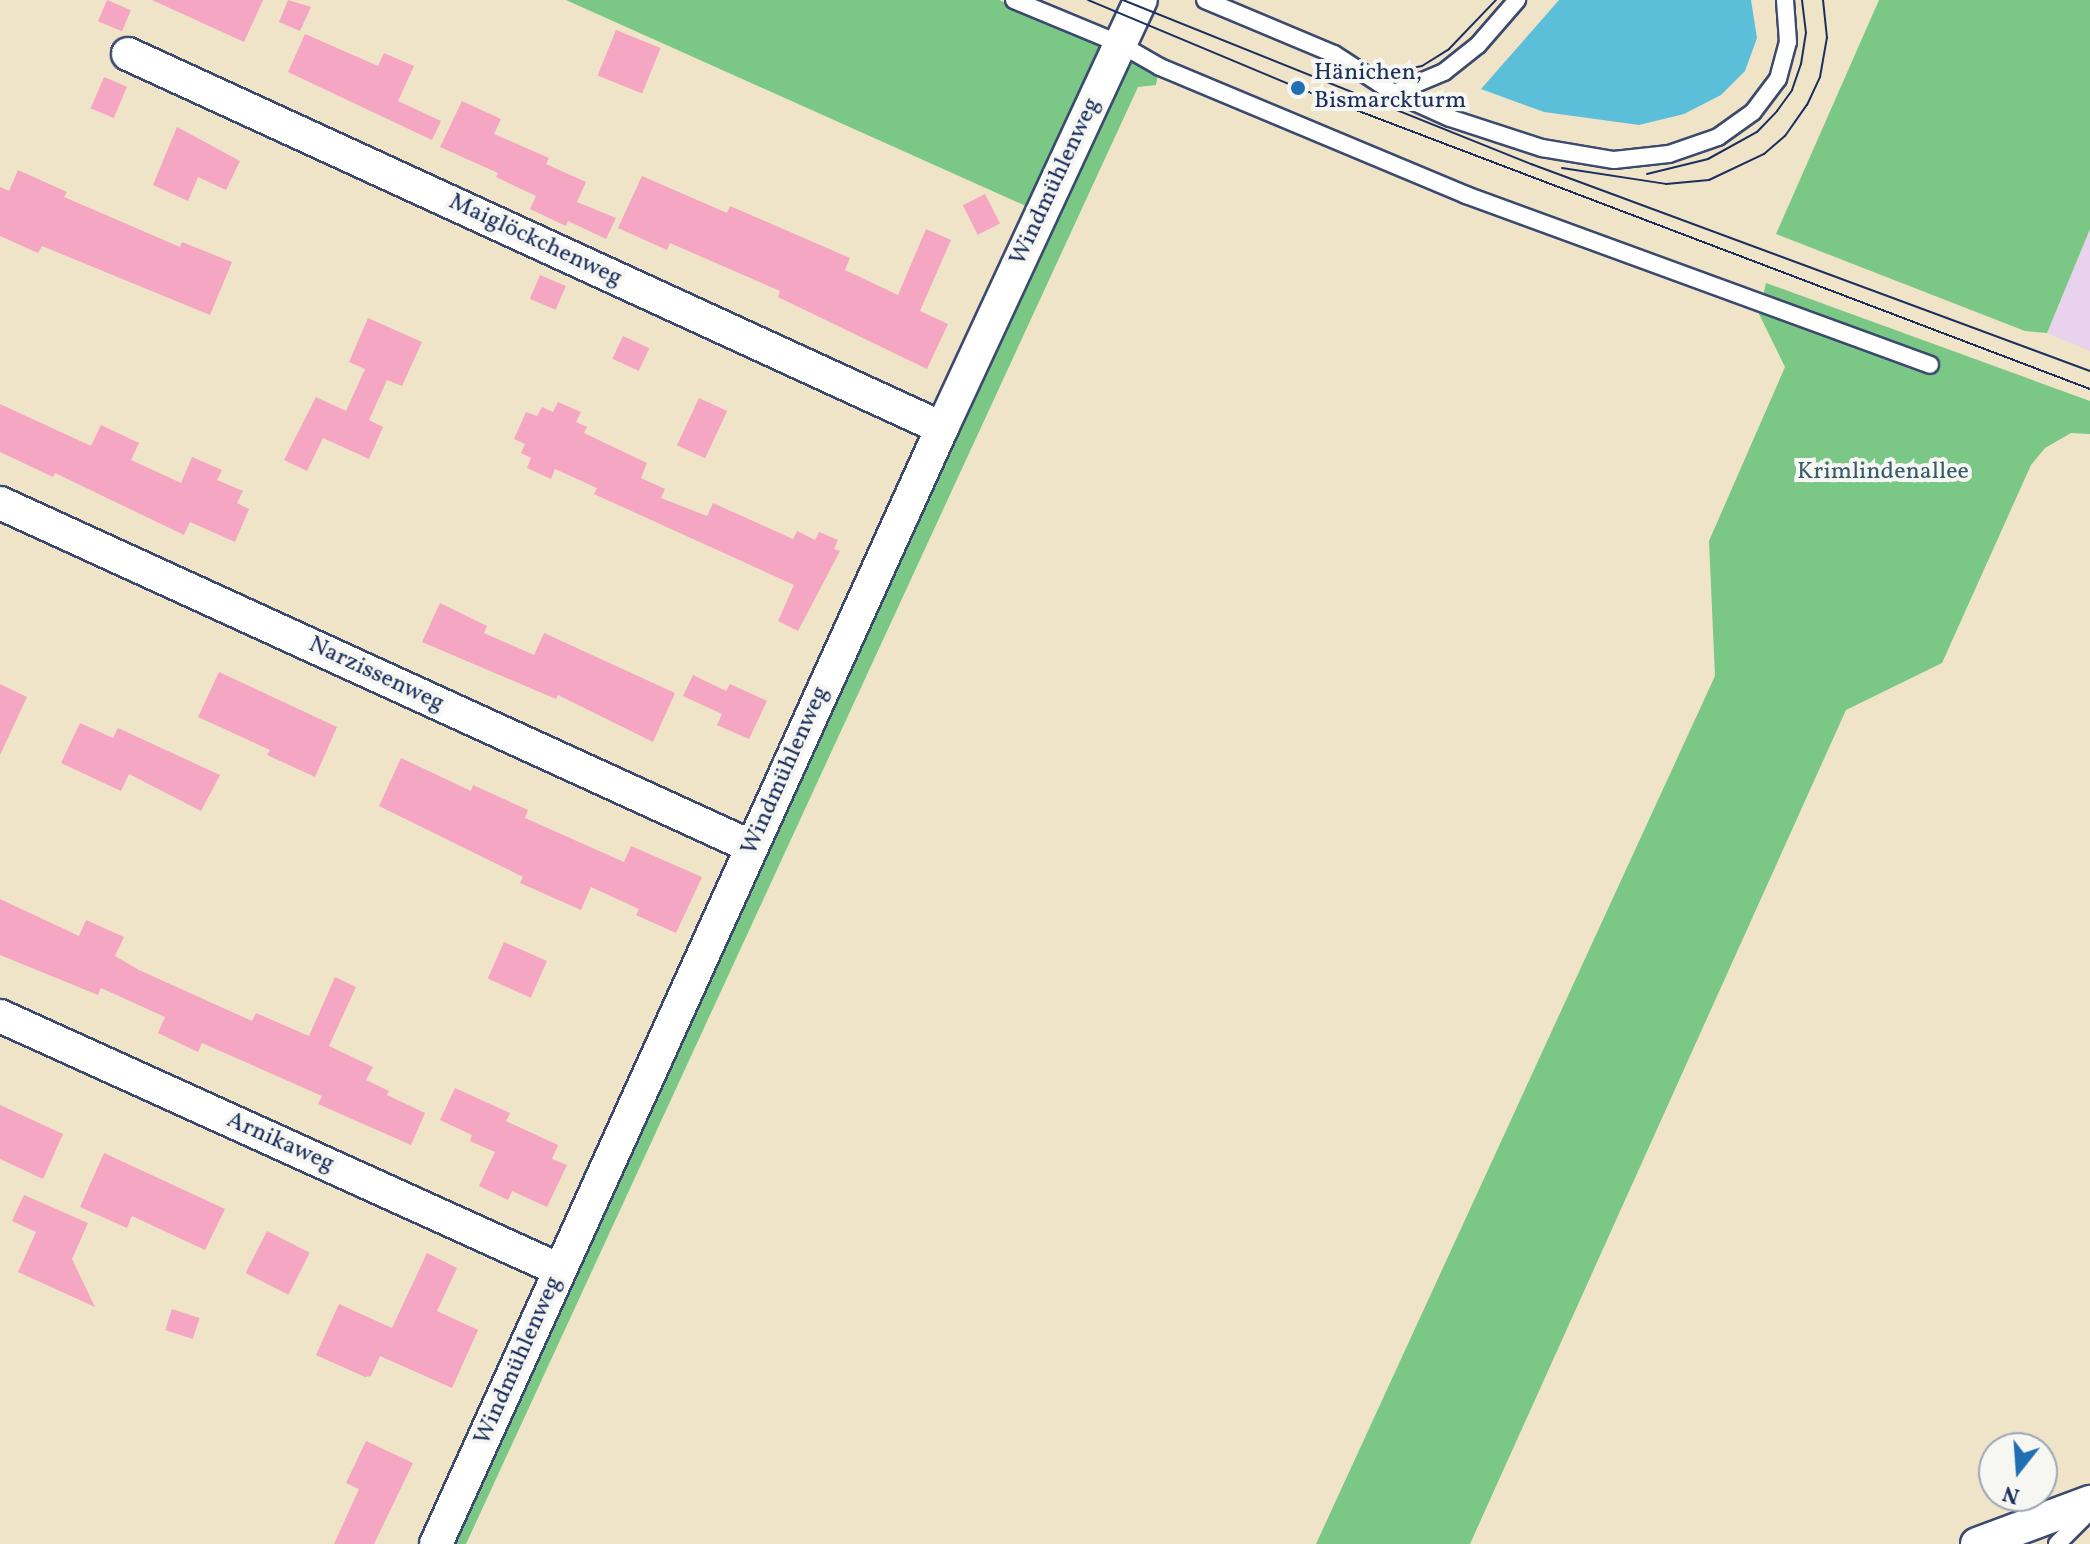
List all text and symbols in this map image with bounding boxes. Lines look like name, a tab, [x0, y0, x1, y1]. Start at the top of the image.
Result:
place label: Hänichen, Bismarckturm	[1314, 60, 1466, 116]
marker: Hänichen, Bismarckturm	[1289, 79, 1307, 97]
street label: Windmühlenweg	[1005, 94, 1107, 270]
street label: Maiglöckchenweg	[444, 188, 626, 294]
park label: Krimlindenallee	[1797, 459, 1969, 487]
street label: Narzissenweg	[304, 631, 448, 719]
street label: Windmühlenweg	[736, 682, 836, 860]
street label: Arnikaweg	[222, 1106, 338, 1180]
street label: Windmühlenweg	[469, 1272, 569, 1450]
north arrow	[1978, 1432, 2058, 1512]
text: N	[1999, 1476, 2024, 1511]

